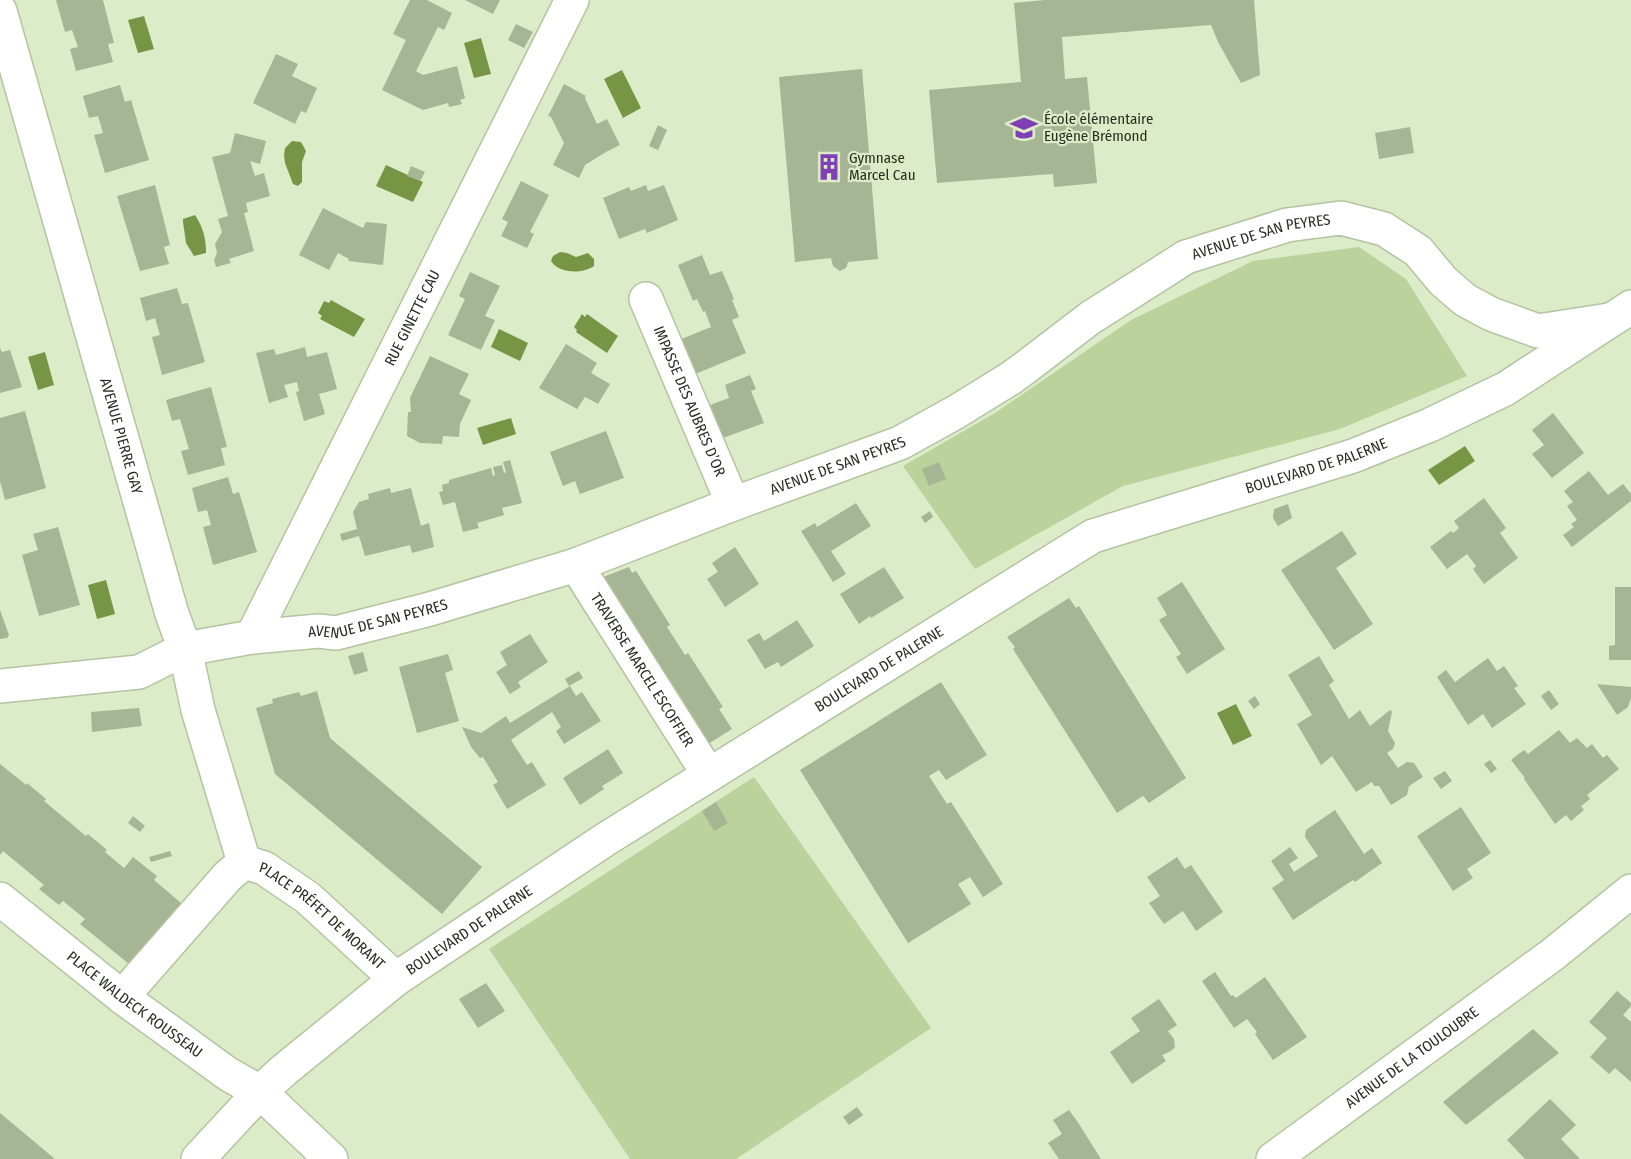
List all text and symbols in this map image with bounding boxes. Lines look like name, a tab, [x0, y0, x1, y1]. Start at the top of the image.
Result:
place label: École élémentaire Eugène Brémond	[1044, 110, 1153, 145]
school or university icon: École élémentaire Eugène Brémond	[1009, 113, 1039, 143]
place label: Gymnase Marcel Cau	[849, 149, 916, 184]
building icon: Gymnase Marcel Cau	[814, 152, 844, 182]
street label: AVENUE DE SAN PEYRES	[1190, 210, 1331, 264]
street label: RUE GINETTE CAU	[381, 267, 444, 369]
street label: IMPASSE DES AUBRES D’OR	[649, 323, 729, 479]
street label: AVENUE PIERRE GAY	[96, 376, 146, 497]
street label: AVENUE DE SAN PEYRES	[767, 433, 909, 499]
street label: BOULEVARD DE PALERNE	[1243, 434, 1390, 498]
street label: TRAVERSE MARCEL ESCOFFIER	[587, 590, 698, 750]
street label: AVENUE DE SAN PEYRES	[307, 595, 450, 642]
street label: BOULEVARD DE PALERNE	[811, 622, 947, 716]
street label: PLACE PRÉFET DE MORANT	[257, 858, 389, 973]
street label: BOULEVARD DE PALERNE	[402, 882, 536, 979]
street label: PLACE WALDECK ROUSSEAU	[63, 947, 206, 1061]
street label: AVENUE DE LA TOULOUBRE	[1342, 1003, 1482, 1112]

